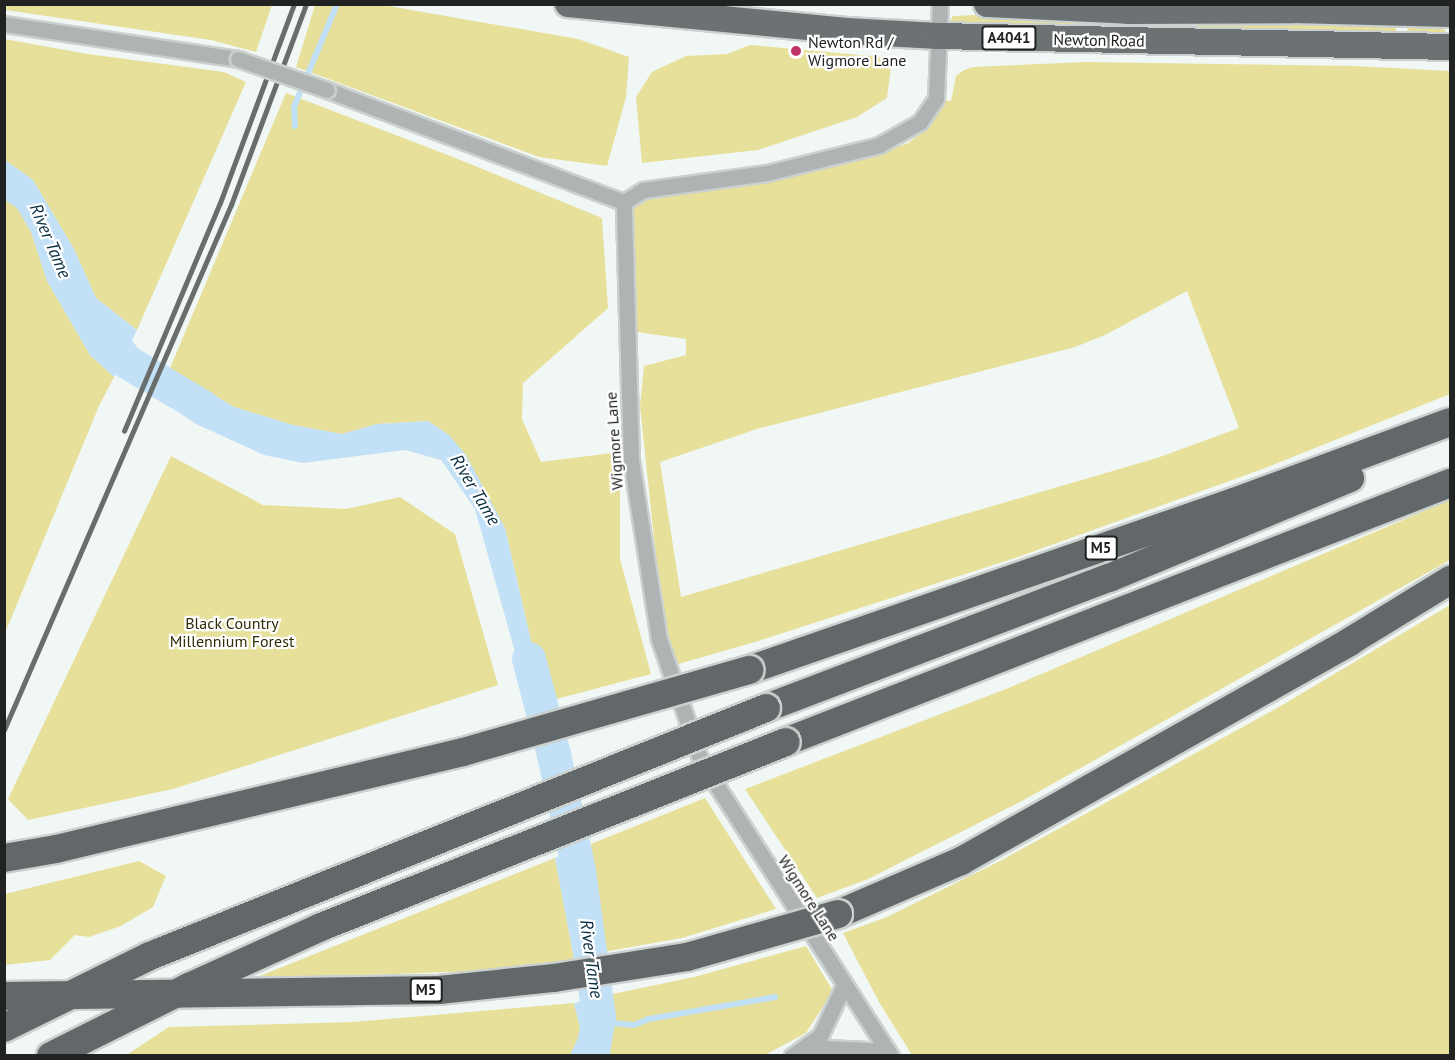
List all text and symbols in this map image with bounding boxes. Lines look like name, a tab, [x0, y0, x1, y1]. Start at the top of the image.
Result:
road number: A4041	[980, 26, 1038, 50]
street label: Newton Road	[1053, 30, 1145, 50]
place label: Newton Rd / Wigmore Lane	[808, 32, 906, 70]
marker: Newton Rd / Wigmore Lane	[789, 44, 803, 58]
water label: River Tame	[24, 200, 76, 282]
street label: Wigmore Lane	[601, 391, 627, 491]
water label: River Tame	[445, 450, 505, 530]
road number: M5	[1084, 536, 1118, 560]
park label: Black Country Millennium Forest	[170, 613, 294, 651]
street label: Wigmore Lane	[774, 852, 844, 944]
water label: River Tame	[575, 918, 607, 1000]
road number: M5	[410, 978, 442, 1002]

